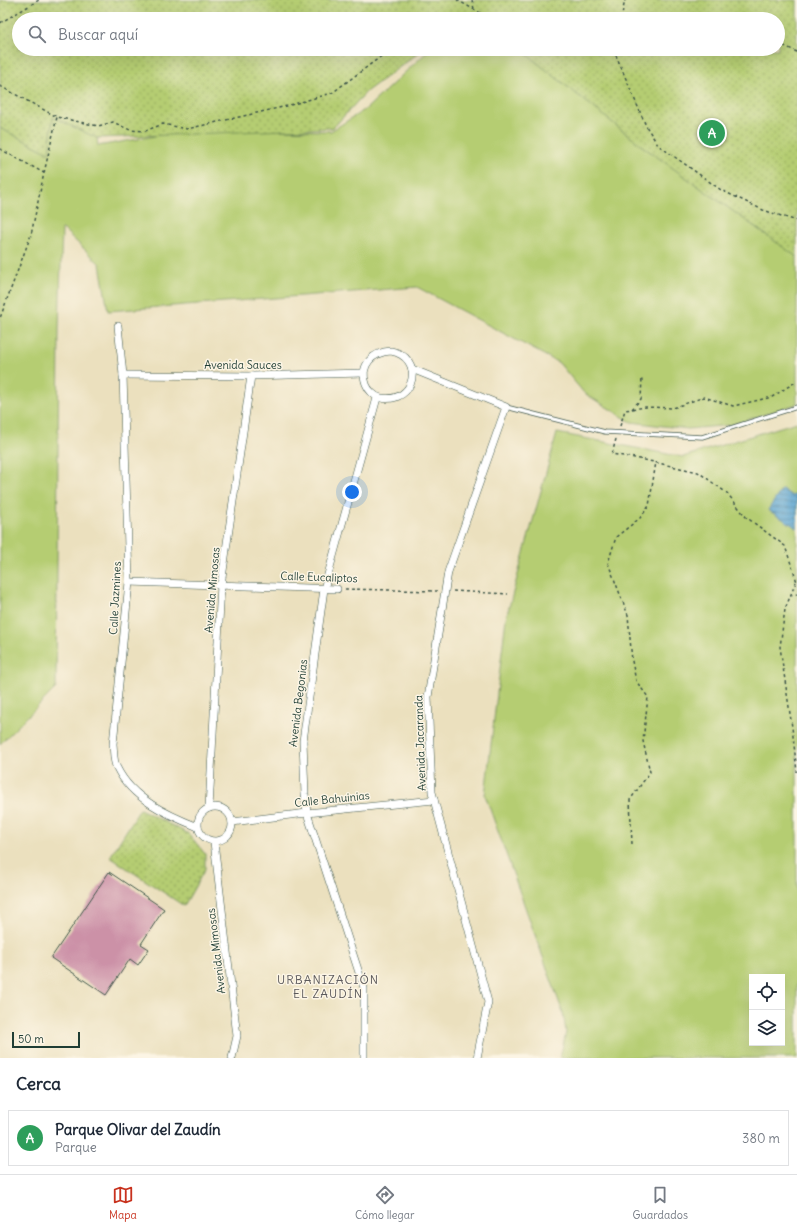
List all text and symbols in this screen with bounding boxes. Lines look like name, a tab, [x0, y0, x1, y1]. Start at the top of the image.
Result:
search box	[12, 12, 785, 56]
icon: search	[26, 23, 48, 45]
text: Buscar aquí	[58, 25, 138, 44]
pin: A	[699, 118, 725, 148]
street label: Avenida Sauces	[204, 358, 282, 372]
your location	[342, 482, 362, 502]
street label: Avenida Mimosas	[201, 547, 223, 633]
street label: Calle Jazmines	[106, 561, 124, 635]
street label: Calle Eucaliptos	[280, 569, 358, 585]
street label: Avenida Begonias	[286, 658, 310, 748]
street label: Avenida Jacaranda	[411, 695, 429, 791]
street label: Calle Bahuinias	[294, 788, 370, 810]
street label: Avenida Mimosas	[204, 908, 228, 994]
district label: URBANIZACIÓN EL ZAUDÍN	[277, 972, 379, 1001]
map controls	[749, 974, 785, 1046]
button: locate	[749, 974, 785, 1010]
button: layers	[749, 1010, 785, 1046]
scale bar	[12, 1030, 80, 1049]
text: 50 m	[18, 1032, 44, 1046]
text: Cerca	[16, 1073, 61, 1095]
text: Parque Olivar del Zaudín	[55, 1120, 221, 1139]
text: A	[26, 1130, 34, 1147]
text: 380 m	[742, 1130, 780, 1147]
text: Parque	[55, 1139, 97, 1156]
tab: Mapa	[109, 1184, 137, 1222]
tab: Cómo llegar	[355, 1184, 414, 1222]
tab: Guardados	[633, 1184, 688, 1222]

